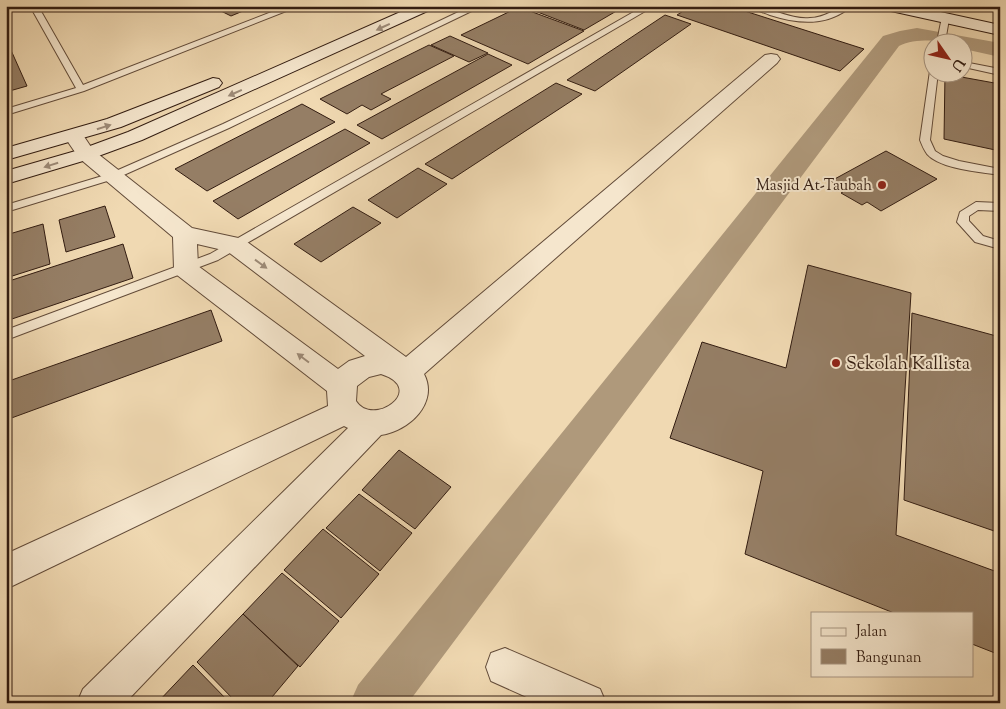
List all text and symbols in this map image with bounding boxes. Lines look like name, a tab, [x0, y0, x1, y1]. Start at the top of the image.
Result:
one-way arrow	[376, 23, 390, 31]
north arrow	[924, 32, 974, 82]
text: U	[945, 54, 969, 75]
one-way arrow	[228, 90, 242, 98]
one-way arrow	[96, 122, 111, 130]
one-way arrow	[44, 162, 59, 170]
place label: Masjid At-Taubah	[756, 176, 872, 197]
marker: Masjid At-Taubah	[876, 179, 888, 191]
one-way arrow	[254, 259, 268, 269]
one-way arrow	[297, 352, 310, 363]
place label: Sekolah Kallista	[846, 352, 970, 378]
marker: Sekolah Kallista	[830, 357, 842, 369]
legend	[811, 612, 974, 676]
text: Jalan	[855, 622, 887, 643]
text: Bangunan	[856, 648, 922, 669]

